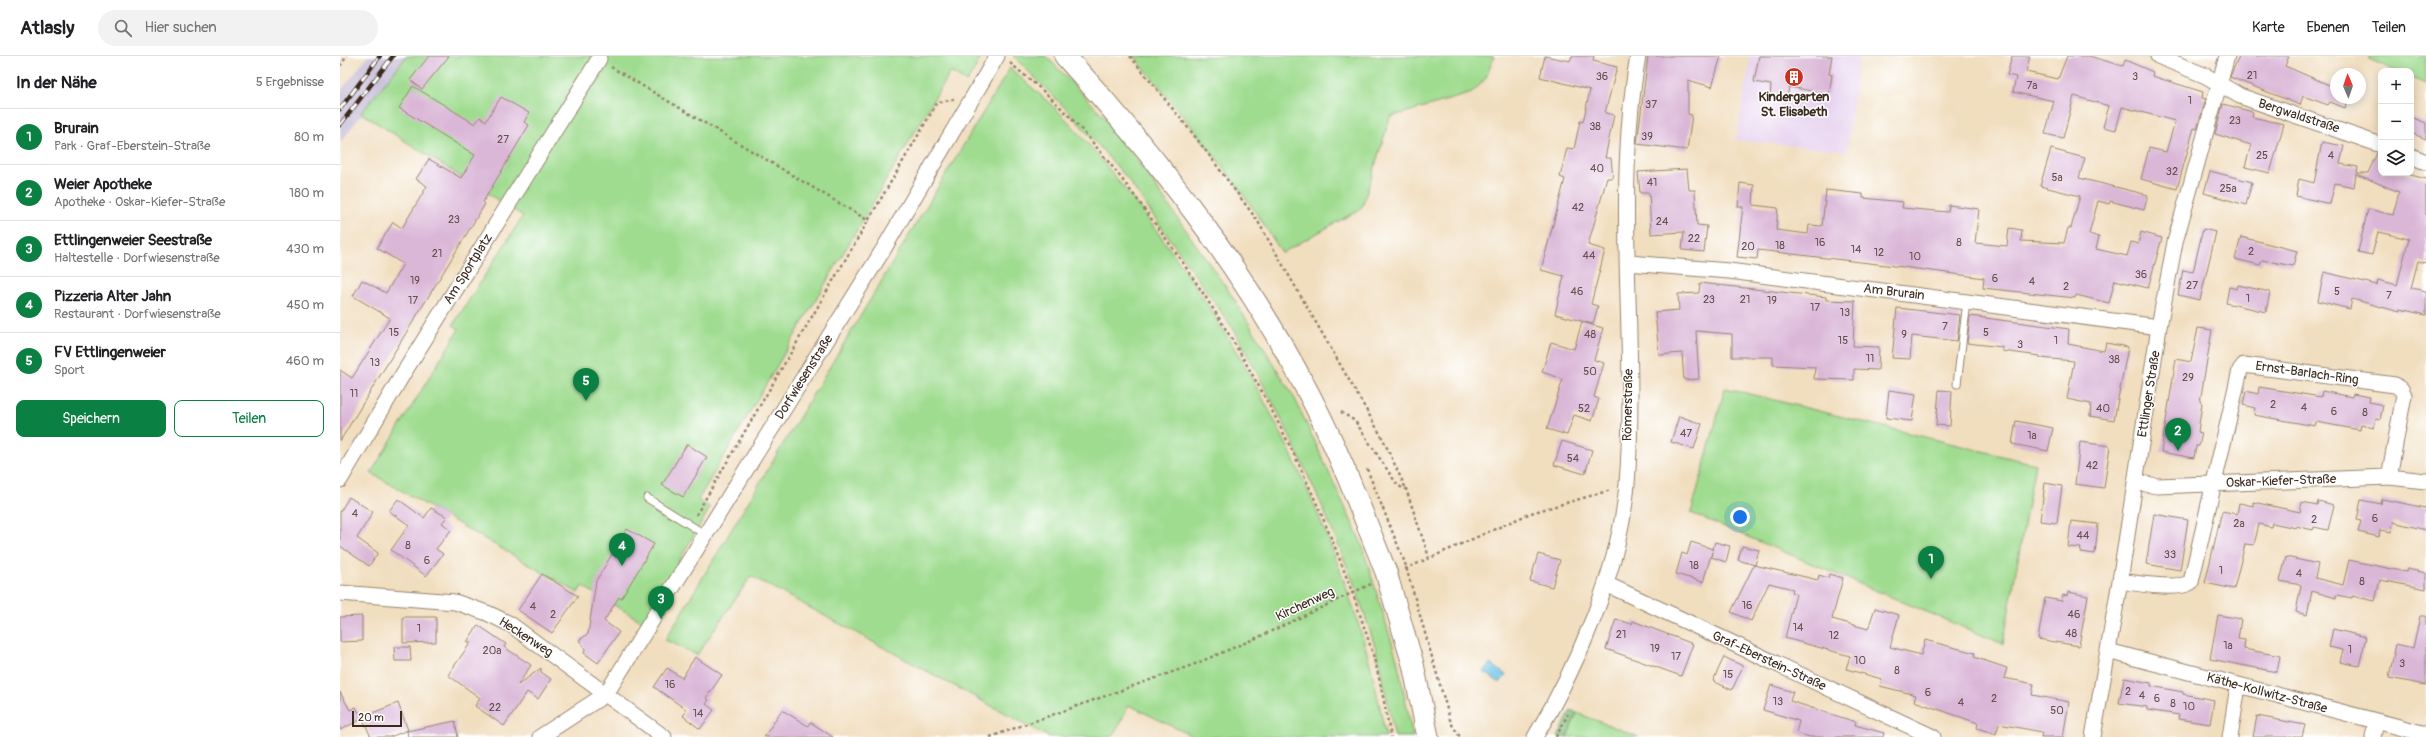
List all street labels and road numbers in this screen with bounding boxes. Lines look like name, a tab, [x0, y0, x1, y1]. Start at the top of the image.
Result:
street label: Bergwaldstraße	[2256, 95, 2342, 137]
street label: Am Sportplatz	[440, 231, 496, 307]
street label: Am Brurain	[1863, 280, 1925, 304]
street label: Dorfwiesenstraße	[772, 331, 837, 422]
street label: Ettlinger Straße	[2134, 349, 2164, 438]
street label: Ernst-Barlach-Ring	[2254, 358, 2360, 388]
street label: Römerstraße	[1619, 368, 1637, 441]
street label: Oskar-Kiefer-Straße	[2226, 471, 2337, 491]
street label: Kirchenweg	[1273, 583, 1337, 625]
street label: Heckenweg	[496, 614, 556, 661]
street label: Graf-Eberstein-Straße	[1709, 628, 1829, 695]
street label: Käthe-Kollwitz-Straße	[2205, 669, 2330, 717]

